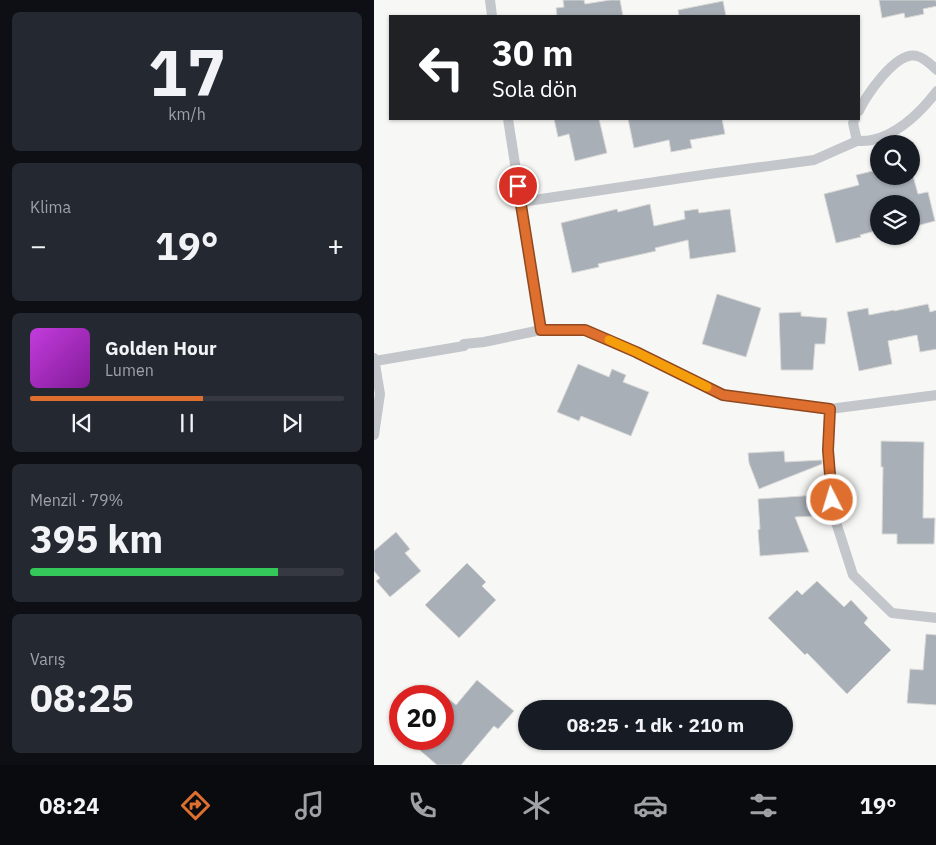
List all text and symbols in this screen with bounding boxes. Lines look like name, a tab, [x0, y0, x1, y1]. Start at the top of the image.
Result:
text: 17	[148, 29, 226, 114]
text: 30 m	[492, 30, 574, 76]
icon: left	[409, 35, 474, 100]
text: Sola dön	[492, 74, 578, 103]
text: km/h	[168, 104, 206, 124]
map controls	[870, 135, 920, 245]
button: search	[870, 135, 920, 185]
pin	[497, 165, 539, 207]
icon: arrive	[504, 172, 532, 200]
button: layers	[870, 195, 920, 245]
text: Klima	[30, 197, 71, 217]
text: 19°	[155, 221, 219, 270]
text: −	[30, 227, 47, 264]
text: +	[327, 227, 344, 264]
text: Golden Hour	[105, 336, 217, 360]
text: Lumen	[105, 360, 154, 380]
icon: previous	[68, 409, 96, 437]
icon: pause	[173, 409, 201, 437]
icon: next	[278, 409, 306, 437]
position arrow	[805, 473, 857, 525]
text: Menzil · 79%	[30, 490, 123, 510]
text: 395 km	[30, 514, 163, 563]
text: Varış	[30, 649, 65, 669]
text: 08:25	[30, 673, 134, 722]
speed limit sign: 20	[389, 685, 454, 750]
text: 08:25 · 1 dk · 210 m	[567, 713, 744, 737]
icon: directions	[178, 788, 213, 823]
icon: music	[292, 788, 327, 823]
icon: phone	[405, 788, 440, 823]
icon: climate	[519, 788, 554, 823]
icon: car	[633, 788, 668, 823]
icon: filters	[746, 788, 781, 823]
text: 08:24	[39, 791, 99, 820]
text: 19°	[860, 791, 897, 820]

